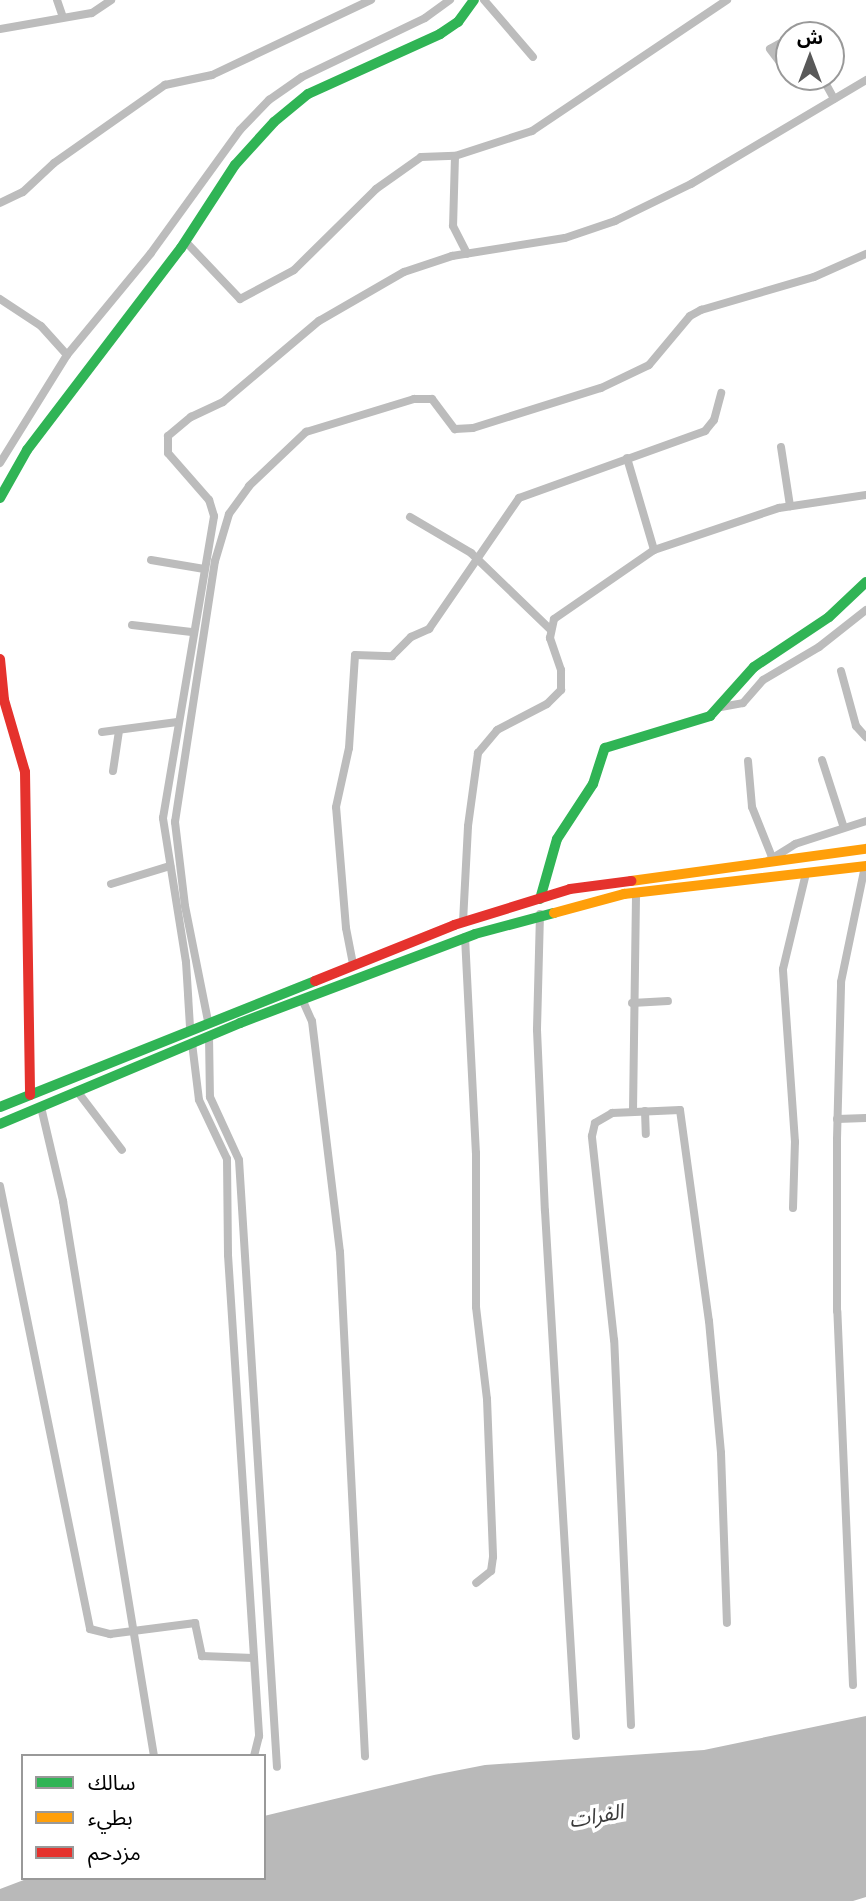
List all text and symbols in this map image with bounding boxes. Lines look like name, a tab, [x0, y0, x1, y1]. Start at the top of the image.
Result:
north arrow	[775, 21, 845, 91]
text: ش	[797, 25, 823, 49]
legend	[21, 1754, 266, 1880]
text: سالك	[88, 1769, 135, 1795]
water label: الفرات	[567, 1798, 625, 1832]
text: بطيء	[88, 1804, 133, 1830]
text: مزدحم	[88, 1839, 141, 1865]

